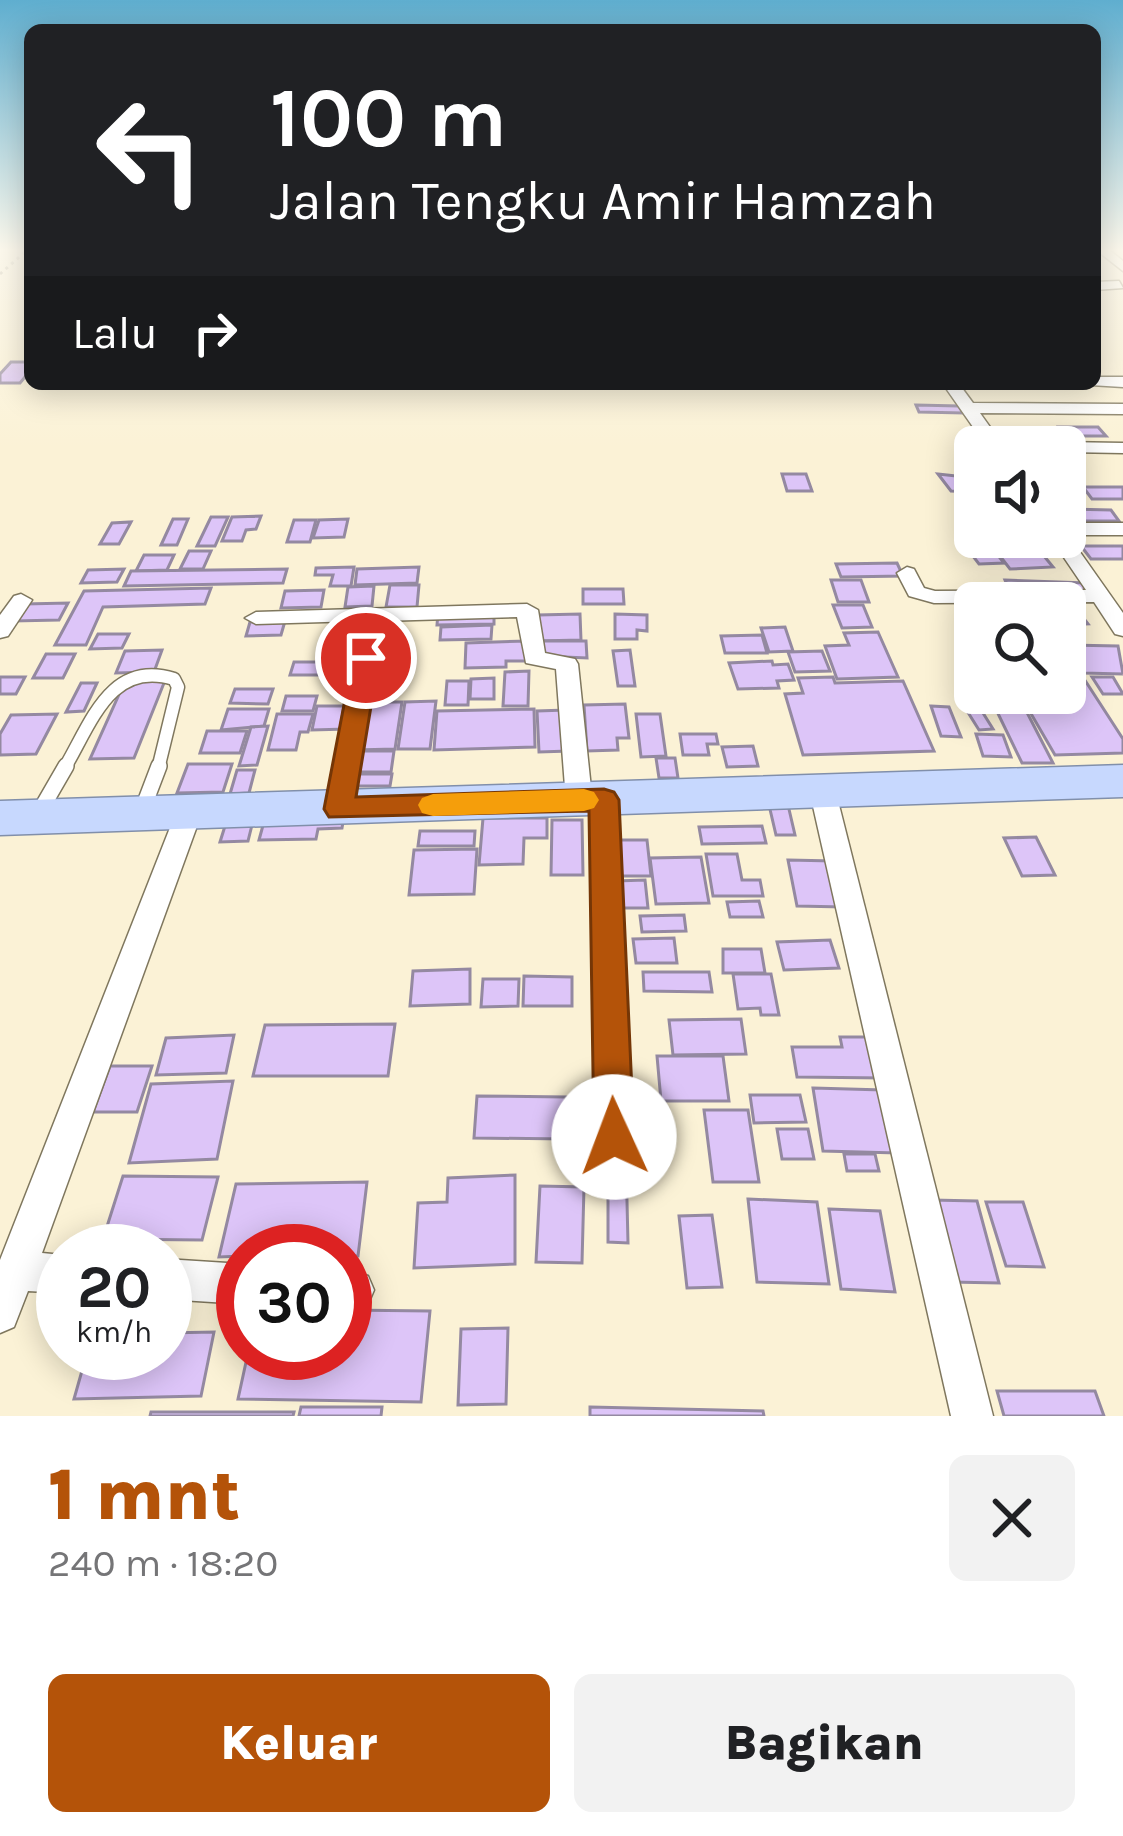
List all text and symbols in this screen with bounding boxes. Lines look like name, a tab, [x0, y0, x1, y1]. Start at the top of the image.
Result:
text: 100 m	[270, 69, 507, 167]
icon: left	[72, 72, 228, 228]
text: Jalan Tengku Amir Hamzah	[270, 169, 936, 233]
icon: right	[182, 300, 248, 366]
text: Lalu	[72, 307, 158, 359]
map controls	[954, 426, 1086, 714]
button: sound	[954, 426, 1086, 558]
button: search	[954, 582, 1086, 714]
pin	[315, 607, 417, 709]
icon: arrive	[333, 625, 399, 691]
position arrow	[551, 1074, 677, 1200]
speed limit sign: 30	[216, 1224, 372, 1380]
text: 20	[77, 1252, 151, 1322]
text: km/h	[76, 1314, 152, 1350]
text: 1 mnt	[48, 1453, 241, 1537]
button: close	[949, 1455, 1075, 1581]
text: 240 m · 18:20	[48, 1540, 278, 1586]
button: Keluar	[48, 1674, 550, 1812]
button: Bagikan	[574, 1674, 1075, 1812]

